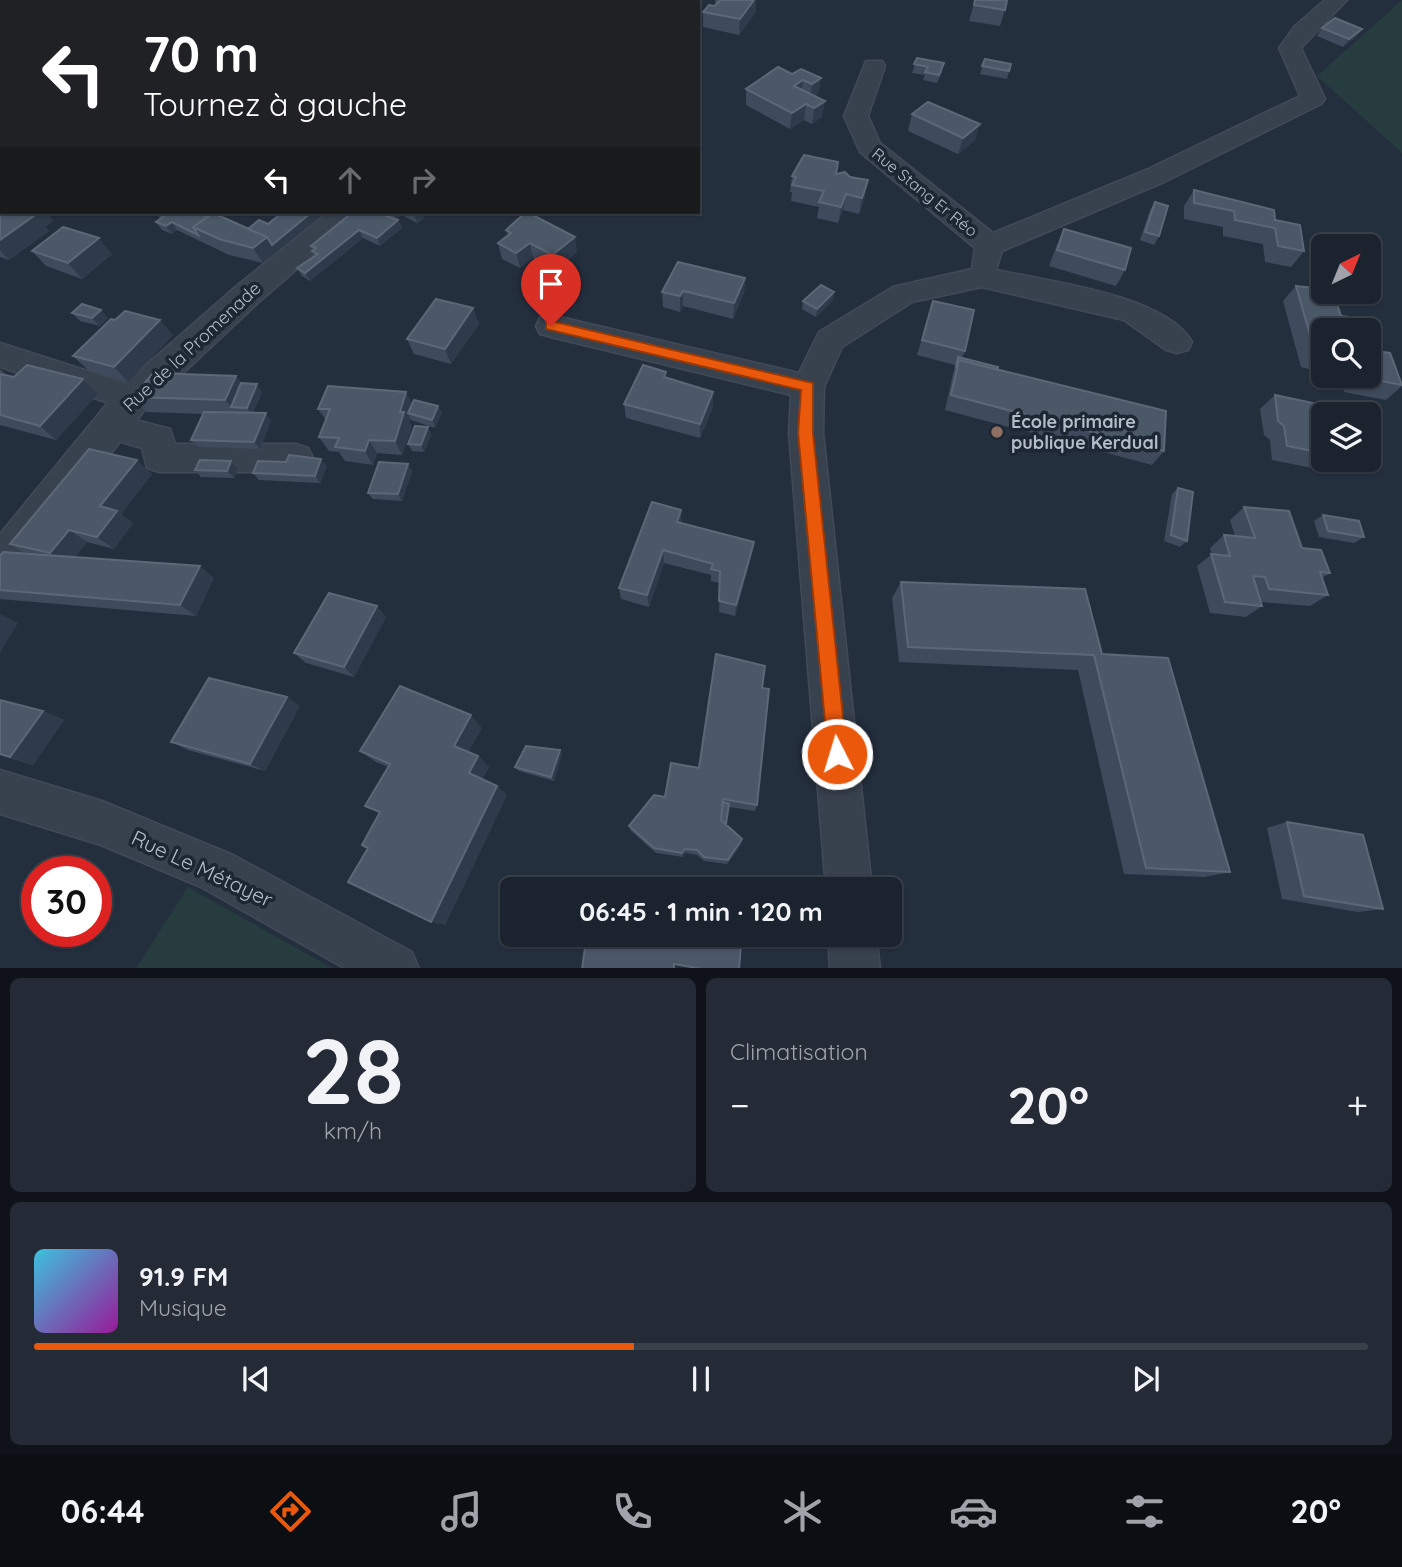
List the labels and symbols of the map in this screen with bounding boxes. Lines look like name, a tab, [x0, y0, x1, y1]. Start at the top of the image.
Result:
street label: Rue Stang Er Réo	[868, 143, 982, 241]
north arrow	[1311, 234, 1381, 304]
pin	[521, 254, 581, 326]
street label: Rue de la Promenade	[118, 277, 265, 417]
place label: École primaire publique Kerdual	[1011, 410, 1159, 454]
marker: École primaire publique Kerdual	[989, 424, 1005, 440]
position arrow	[800, 717, 874, 791]
street label: Rue Le Métayer	[128, 824, 277, 912]
speed limit sign: 30	[21, 856, 112, 947]

